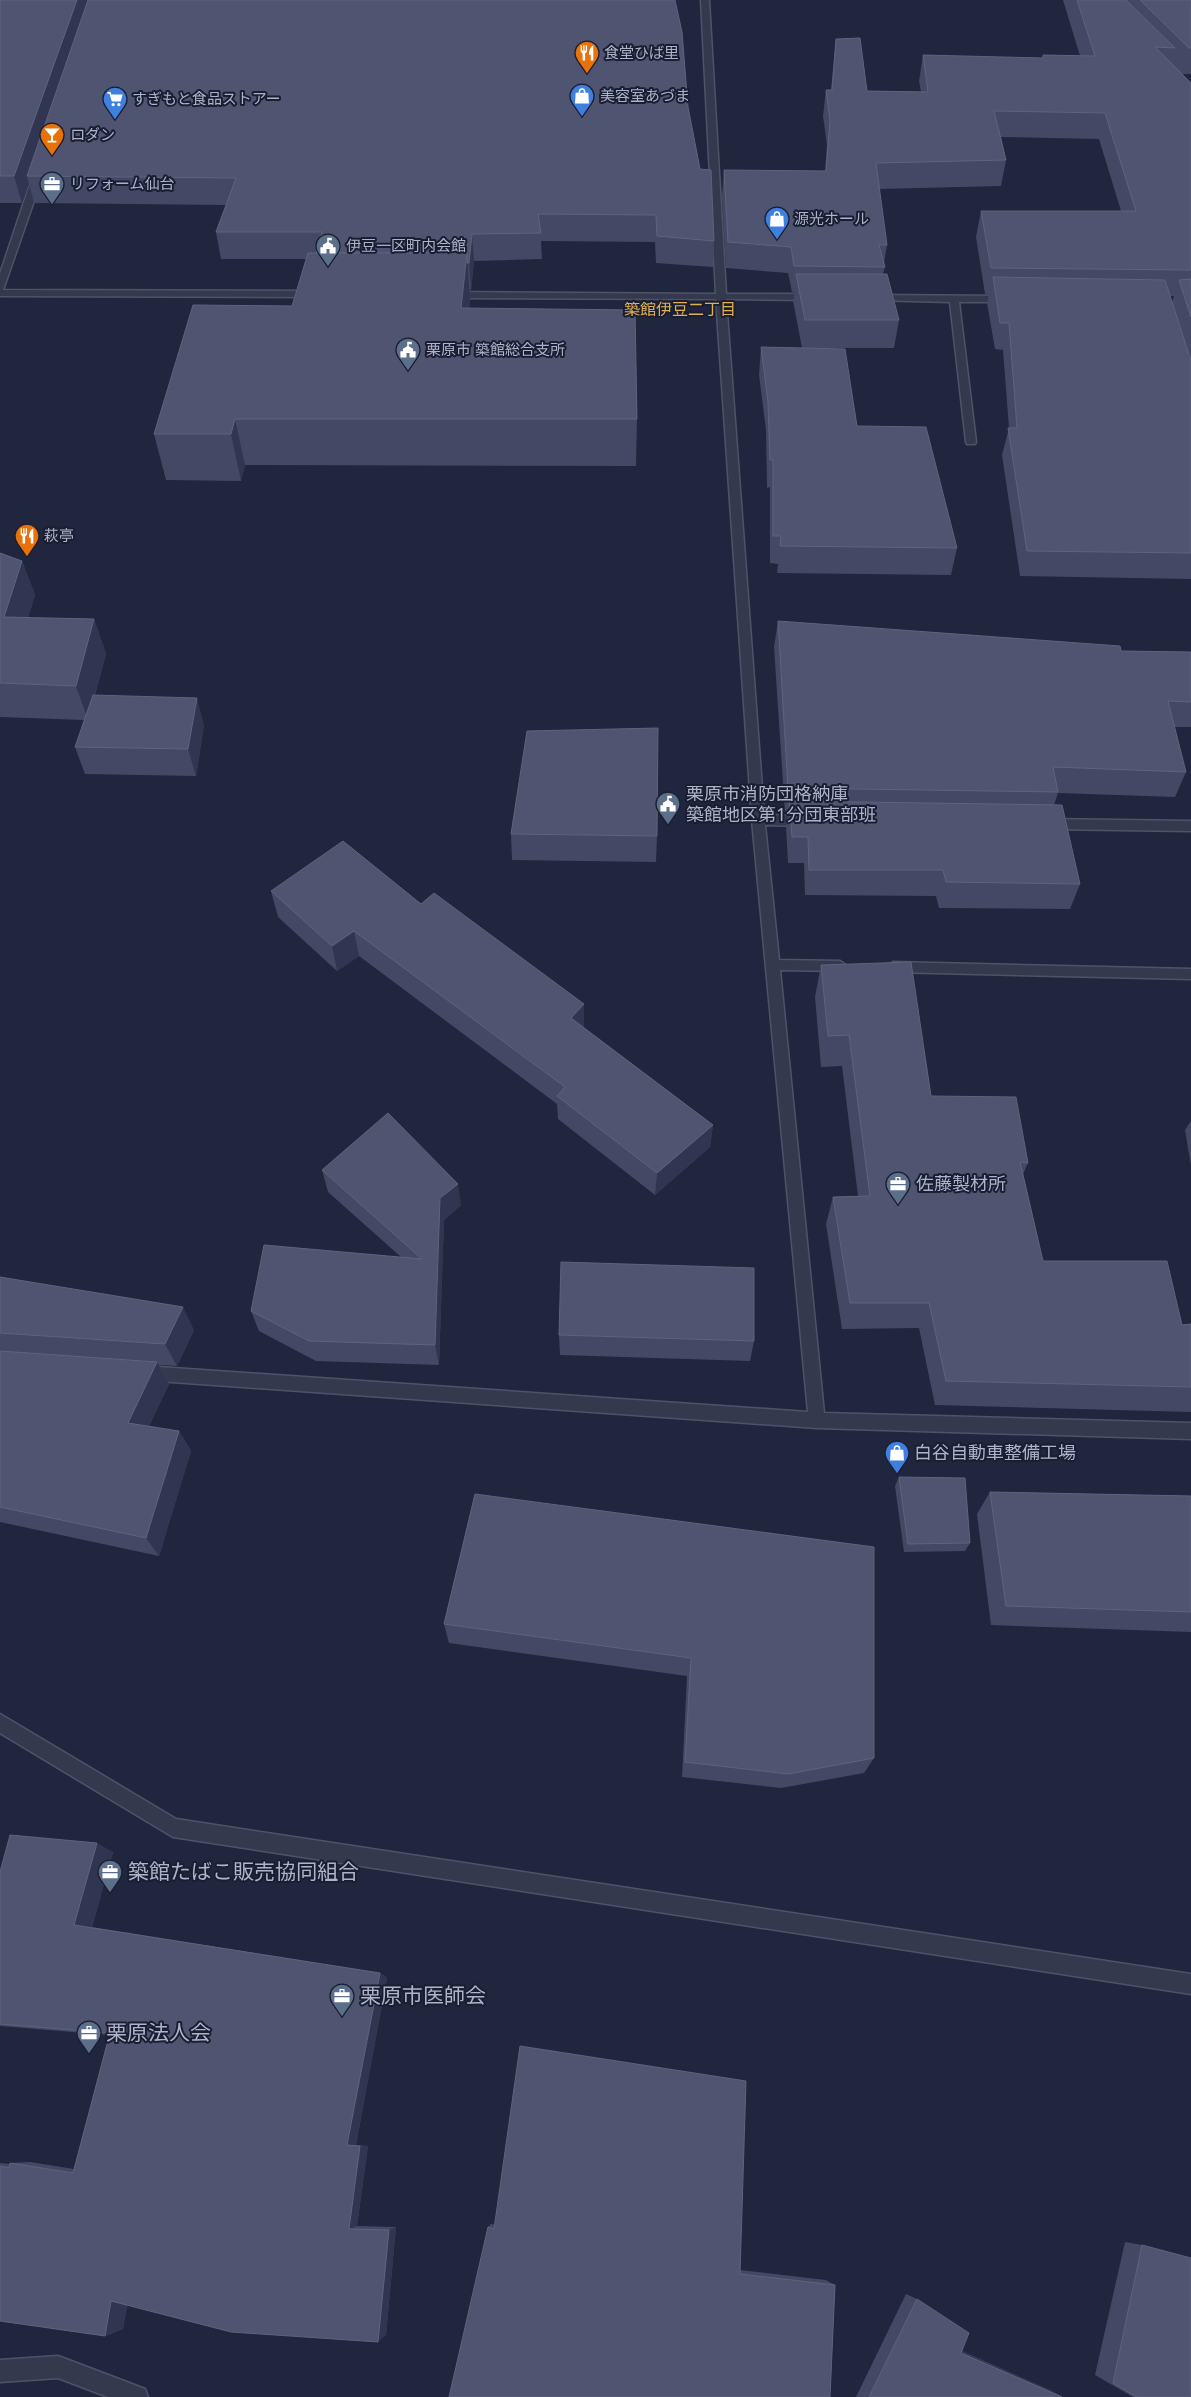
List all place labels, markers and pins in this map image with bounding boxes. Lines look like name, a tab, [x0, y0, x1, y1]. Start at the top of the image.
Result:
restaurant icon: 食堂ひば里	[574, 40, 600, 74]
place label: 食堂ひば里	[604, 42, 679, 62]
shop icon: 美容室あづま	[569, 83, 595, 117]
place label: 美容室あづま	[600, 85, 690, 105]
supermarket icon: すぎもと食品ストアー	[102, 86, 128, 120]
place label: すぎもと食品ストアー	[132, 88, 281, 108]
bar icon: ロダン	[39, 122, 65, 156]
place label: ロダン	[70, 124, 115, 144]
office icon: リフォーム仙台	[39, 171, 65, 205]
place label: リフォーム仙台	[70, 173, 175, 193]
shop icon: 源光ホール	[764, 206, 790, 240]
place label: 源光ホール	[794, 208, 869, 228]
public building icon: 伊豆一区町内会館	[315, 233, 341, 267]
place label: 伊豆一区町内会館	[346, 235, 466, 255]
public building icon: 栗原市 築館総合支所	[395, 337, 421, 371]
place label: 栗原市 築館総合支所	[426, 339, 565, 359]
restaurant icon: 萩亭	[14, 523, 40, 557]
place label: 萩亭	[44, 525, 74, 545]
place label: 栗原市消防団格納庫 築館地区第1分団東部班	[686, 781, 876, 826]
public building icon: 栗原市消防団格納庫 築館地区第1分団東部班	[655, 791, 681, 825]
office icon: 佐藤製材所	[885, 1171, 911, 1205]
place label: 佐藤製材所	[916, 1171, 1006, 1195]
shop icon: 白谷自動車整備工場	[884, 1440, 910, 1474]
place label: 白谷自動車整備工場	[914, 1440, 1076, 1464]
place label: 築館たばこ販売協同組合	[128, 1857, 359, 1885]
office icon: 築館たばこ販売協同組合	[97, 1859, 123, 1893]
place label: 栗原市医師会	[360, 1981, 486, 2009]
office icon: 栗原市医師会	[329, 1983, 355, 2017]
place label: 栗原法人会	[106, 2018, 211, 2046]
office icon: 栗原法人会	[76, 2020, 102, 2054]

